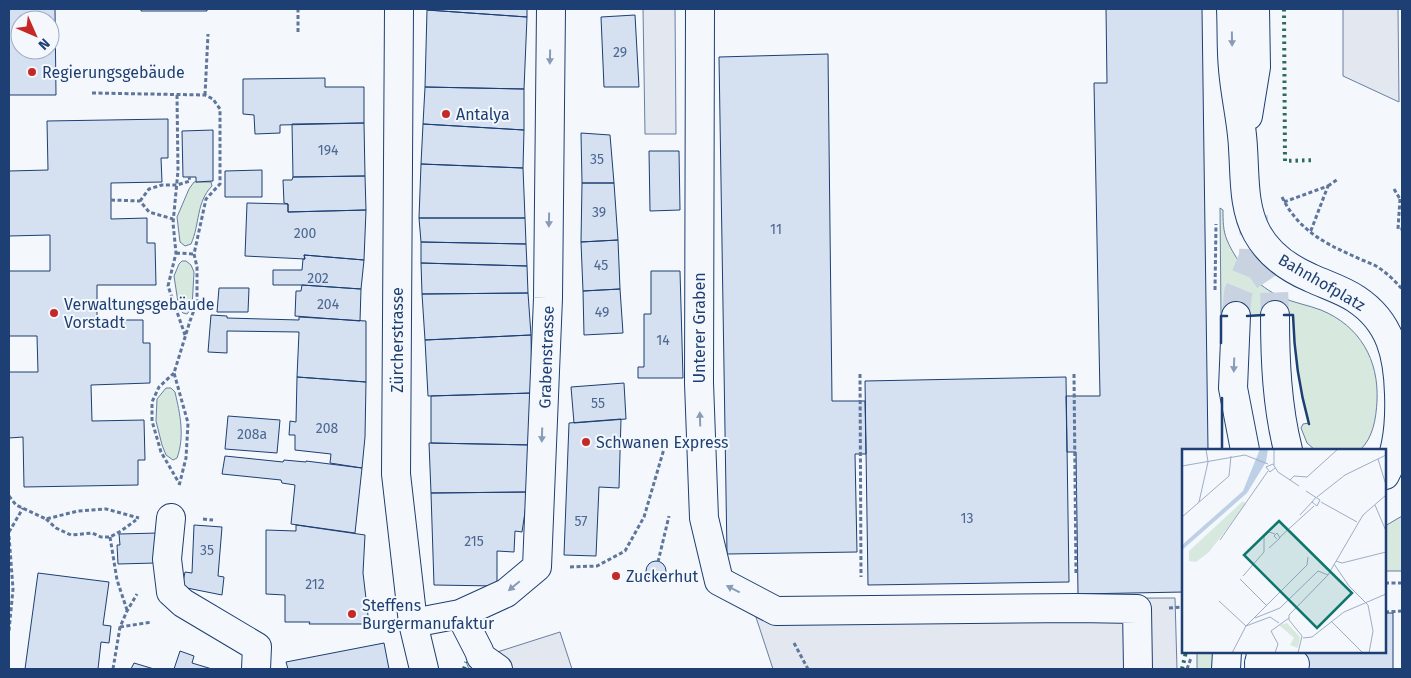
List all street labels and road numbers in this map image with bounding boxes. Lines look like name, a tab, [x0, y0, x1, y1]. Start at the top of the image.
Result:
street label: Bahnhofplatz	[1275, 250, 1368, 315]
street label: Unterer Graben	[690, 272, 709, 384]
street label: Zürcherstrasse	[388, 287, 407, 393]
street label: Grabenstrasse	[535, 305, 558, 409]

